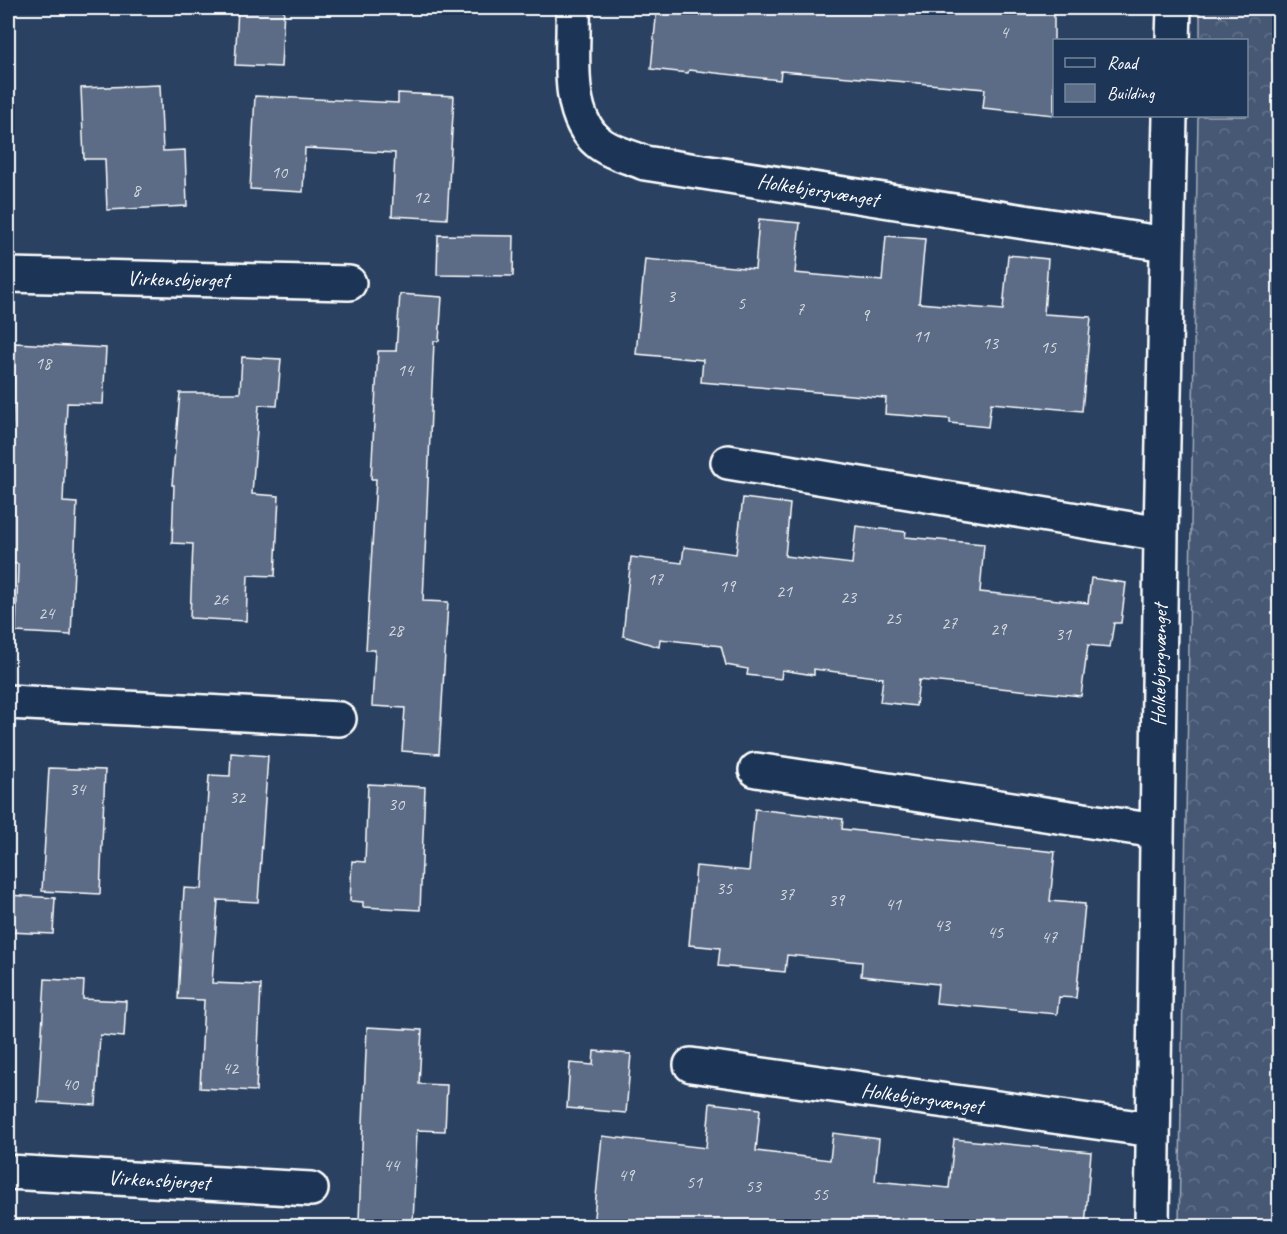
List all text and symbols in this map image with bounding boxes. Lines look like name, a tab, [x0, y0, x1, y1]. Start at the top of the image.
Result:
house number: 4	[1000, 21, 1010, 43]
legend	[1053, 39, 1248, 117]
text: Road	[1107, 52, 1140, 74]
text: Building	[1107, 82, 1156, 104]
house number: 10	[271, 161, 289, 183]
street label: Holkebjergvænget	[756, 168, 883, 213]
house number: 8	[132, 179, 142, 201]
house number: 12	[413, 186, 431, 208]
street label: Virkensbjerget	[127, 265, 232, 293]
house number: 3	[667, 285, 677, 307]
house number: 5	[737, 292, 746, 314]
house number: 7	[796, 298, 805, 320]
house number: 9	[861, 304, 871, 326]
house number: 11	[913, 325, 930, 347]
house number: 13	[982, 332, 1000, 354]
house number: 15	[1040, 336, 1057, 358]
house number: 18	[35, 352, 53, 374]
house number: 14	[397, 359, 415, 381]
house number: 17	[647, 568, 664, 590]
house number: 19	[719, 575, 737, 597]
house number: 21	[776, 580, 793, 602]
house number: 23	[840, 586, 858, 608]
house number: 26	[212, 588, 229, 610]
street label: Holkebjergvænget	[1145, 601, 1173, 726]
house number: 24	[38, 602, 56, 624]
house number: 25	[885, 607, 902, 629]
house number: 27	[941, 612, 958, 634]
house number: 29	[990, 618, 1008, 640]
house number: 28	[387, 619, 405, 641]
house number: 31	[1055, 623, 1072, 645]
house number: 34	[69, 778, 87, 800]
house number: 32	[229, 786, 247, 808]
house number: 30	[388, 793, 406, 815]
house number: 35	[716, 877, 733, 899]
house number: 37	[778, 883, 795, 905]
house number: 39	[828, 889, 846, 911]
house number: 41	[885, 893, 902, 915]
house number: 43	[934, 914, 952, 936]
house number: 45	[987, 921, 1004, 943]
house number: 47	[1041, 926, 1058, 948]
house number: 42	[222, 1057, 240, 1079]
house number: 40	[62, 1073, 80, 1095]
street label: Holkebjergvænget	[860, 1077, 987, 1120]
house number: 44	[383, 1154, 401, 1176]
street label: Virkensbjerget	[107, 1164, 214, 1196]
house number: 49	[618, 1164, 636, 1186]
house number: 51	[686, 1171, 703, 1193]
house number: 53	[745, 1175, 763, 1197]
house number: 55	[812, 1183, 829, 1205]

